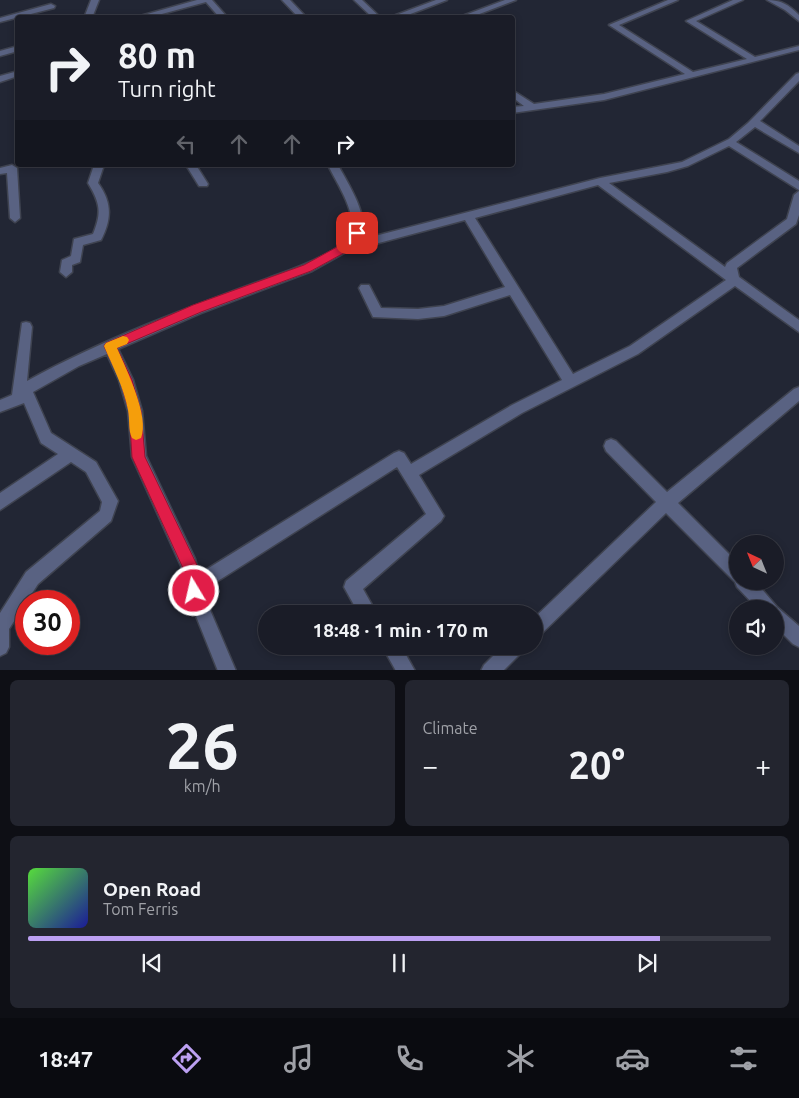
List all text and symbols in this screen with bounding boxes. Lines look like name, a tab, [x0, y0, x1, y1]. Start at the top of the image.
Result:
icon: right	[35, 35, 100, 100]
text: 80 m	[118, 35, 196, 75]
text: Turn right	[118, 76, 216, 101]
icon: left	[172, 130, 200, 158]
icon: ahead	[225, 130, 253, 158]
icon: ahead	[278, 130, 306, 158]
icon: right	[331, 130, 359, 158]
pin	[336, 212, 378, 254]
icon: arrive	[343, 219, 371, 247]
north arrow	[729, 535, 784, 590]
map controls	[729, 535, 784, 655]
position arrow	[167, 564, 219, 616]
speed limit sign: 30	[15, 590, 80, 655]
button: sound	[729, 600, 784, 655]
text: 18:48 · 1 min · 170 m	[313, 619, 488, 641]
text: 26	[166, 708, 239, 781]
text: Climate	[423, 719, 478, 737]
text: 20°	[569, 744, 625, 786]
text: −	[423, 750, 438, 781]
text: +	[755, 750, 771, 781]
text: km/h	[184, 777, 221, 795]
text: Open Road	[103, 878, 201, 900]
text: Tom Ferris	[103, 900, 178, 918]
icon: previous	[138, 949, 166, 977]
icon: pause	[385, 949, 413, 977]
icon: next	[633, 949, 661, 977]
icon: directions	[169, 1041, 204, 1076]
icon: music	[281, 1041, 316, 1076]
icon: phone	[392, 1041, 427, 1076]
icon: climate	[503, 1041, 538, 1076]
icon: car	[615, 1041, 650, 1076]
icon: filters	[726, 1041, 761, 1076]
text: 18:47	[38, 1046, 93, 1071]

